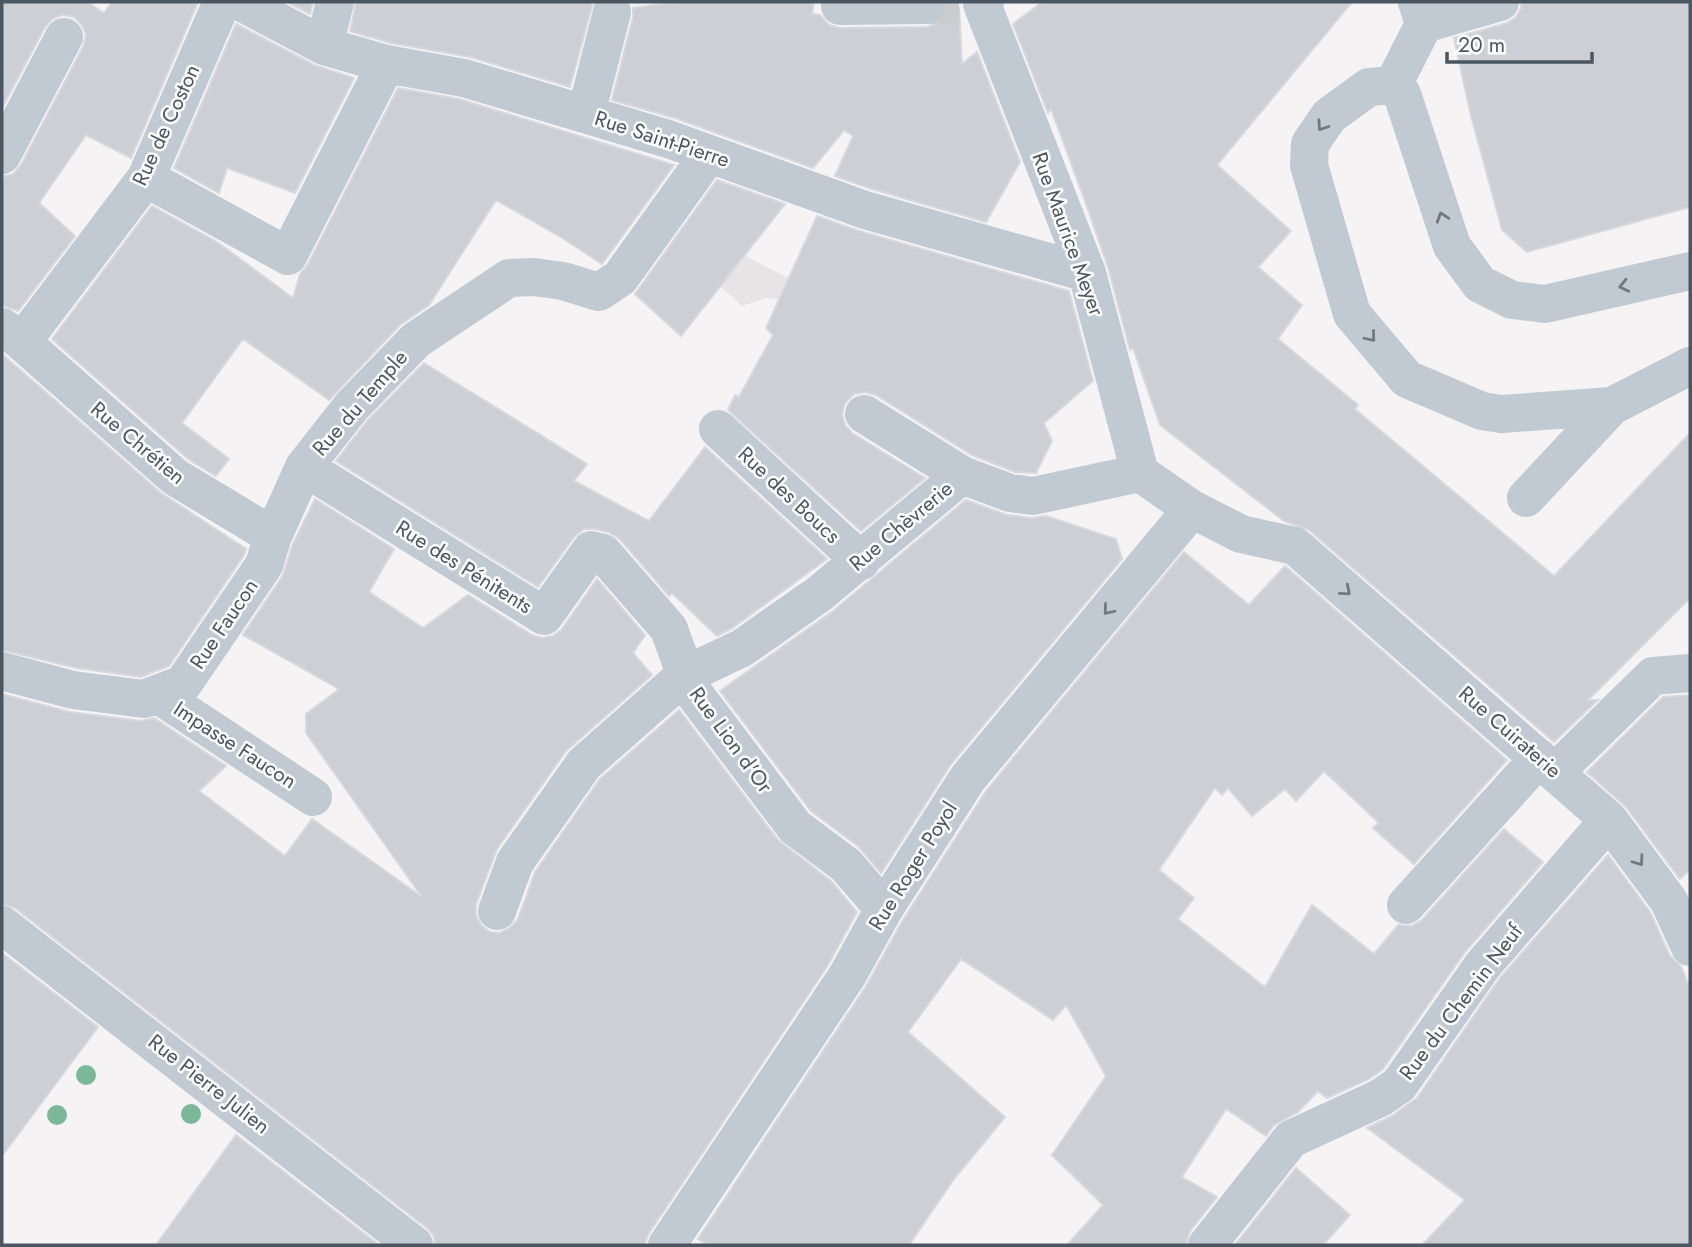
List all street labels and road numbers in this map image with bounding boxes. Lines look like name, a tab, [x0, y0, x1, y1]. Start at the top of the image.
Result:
street label: Rue de Coston	[125, 59, 207, 191]
street label: Rue Saint-Pierre	[591, 103, 733, 175]
street label: Rue Maurice Meyer	[1024, 148, 1112, 321]
street label: Rue du Temple	[305, 343, 415, 463]
street label: Rue Chrétien	[84, 394, 192, 492]
street label: Rue des Boucs	[731, 440, 847, 550]
street label: Rue Chèvrerie	[843, 474, 959, 578]
street label: Rue des Pénitents	[390, 513, 538, 621]
street label: Rue Faucon	[183, 573, 265, 675]
street label: Rue Cuiraterie	[1452, 679, 1568, 785]
street label: Rue Lion d'Or	[682, 681, 780, 800]
street label: Impasse Faucon	[168, 694, 302, 796]
street label: Rue Roger Poyol	[861, 796, 965, 936]
street label: Rue du Chemin Neuf	[1392, 917, 1530, 1086]
street label: Rue Pierre Julien	[142, 1027, 276, 1141]

